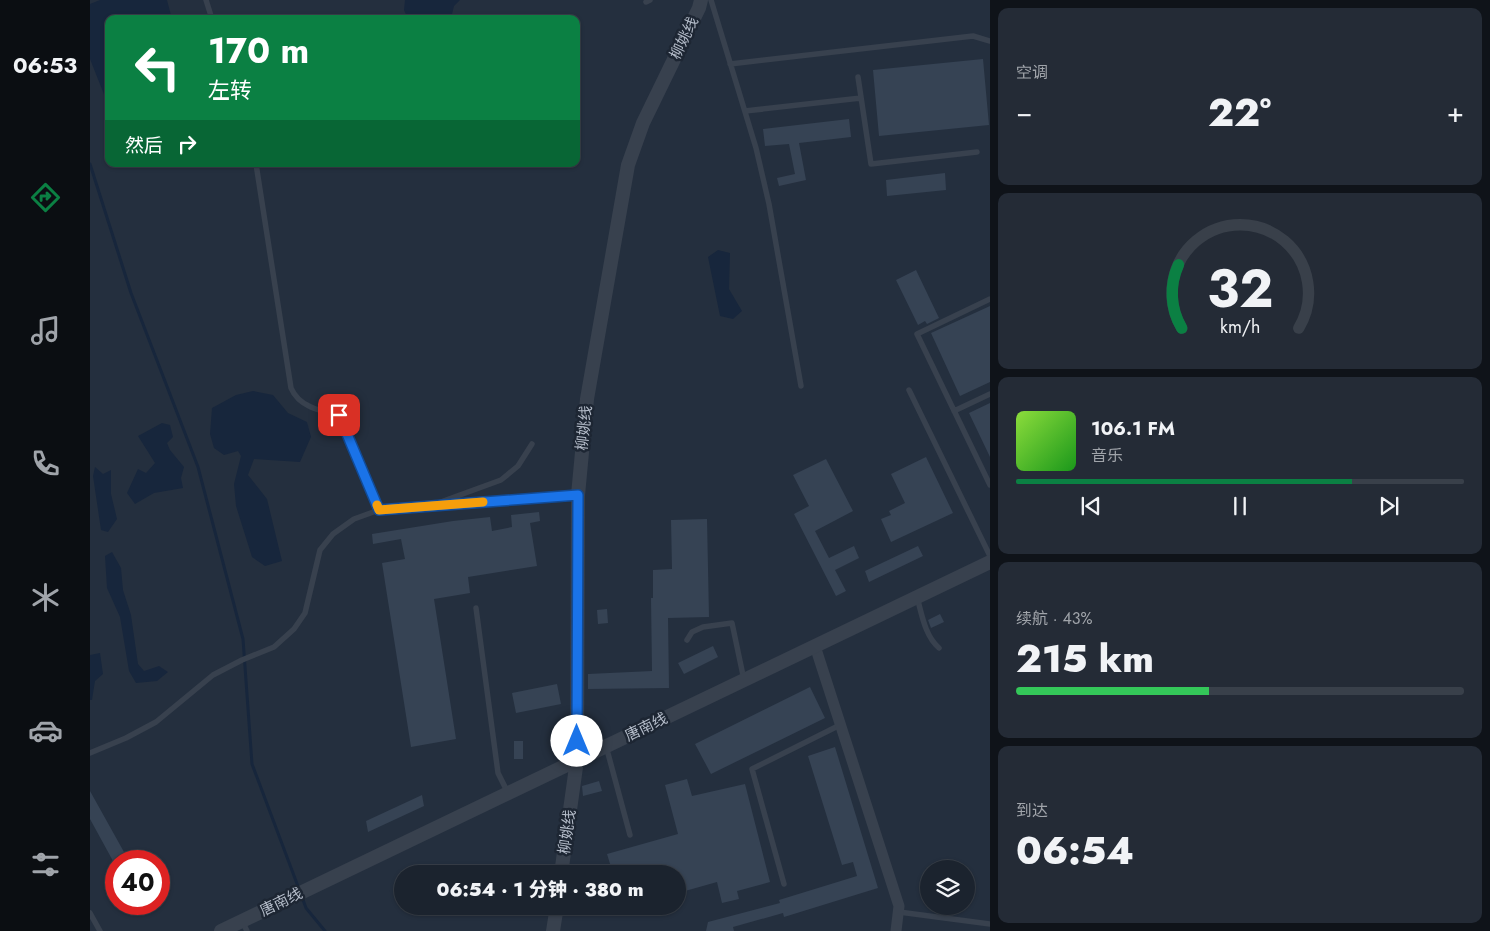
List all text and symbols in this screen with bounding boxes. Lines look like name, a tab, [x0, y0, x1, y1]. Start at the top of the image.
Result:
street label: 柳姚线	[664, 13, 704, 63]
text: 170 m	[208, 26, 309, 76]
icon: left	[125, 35, 190, 100]
text: 06:53	[13, 49, 77, 81]
text: 空调	[1016, 61, 1048, 84]
text: 左转	[208, 74, 252, 106]
text: 22°	[1208, 85, 1271, 140]
text: −	[1016, 92, 1033, 133]
text: +	[1447, 92, 1464, 133]
icon: right	[173, 130, 201, 158]
text: 然后	[125, 132, 163, 159]
icon: directions	[28, 180, 63, 215]
text: 32	[1207, 251, 1273, 327]
icon: music	[28, 313, 63, 348]
text: km/h	[1220, 314, 1260, 340]
pin	[318, 394, 360, 436]
icon: arrive	[325, 401, 353, 429]
street label: 柳姚线	[571, 404, 597, 452]
text: 106.1 FM	[1091, 415, 1175, 442]
text: 音乐	[1091, 444, 1123, 467]
icon: phone	[28, 446, 63, 481]
icon: previous	[1077, 492, 1105, 520]
icon: pause	[1226, 492, 1254, 520]
icon: next	[1375, 492, 1403, 520]
icon: climate	[28, 580, 63, 615]
text: 续航 · 43%	[1016, 607, 1092, 630]
text: 215 km	[1016, 631, 1154, 686]
street label: 唐南线	[621, 707, 671, 747]
icon: car	[28, 713, 63, 748]
position arrow	[550, 714, 602, 766]
text: 到达	[1016, 799, 1048, 822]
street label: 柳姚线	[553, 808, 581, 856]
text: 06:54	[1016, 823, 1134, 878]
icon: filters	[28, 847, 63, 882]
speed limit sign: 40	[105, 850, 170, 915]
map controls	[920, 860, 975, 915]
button: layers	[920, 860, 975, 915]
text: 06:54 · 1 分钟 · 380 m	[436, 876, 644, 903]
street label: 唐南线	[256, 882, 306, 922]

